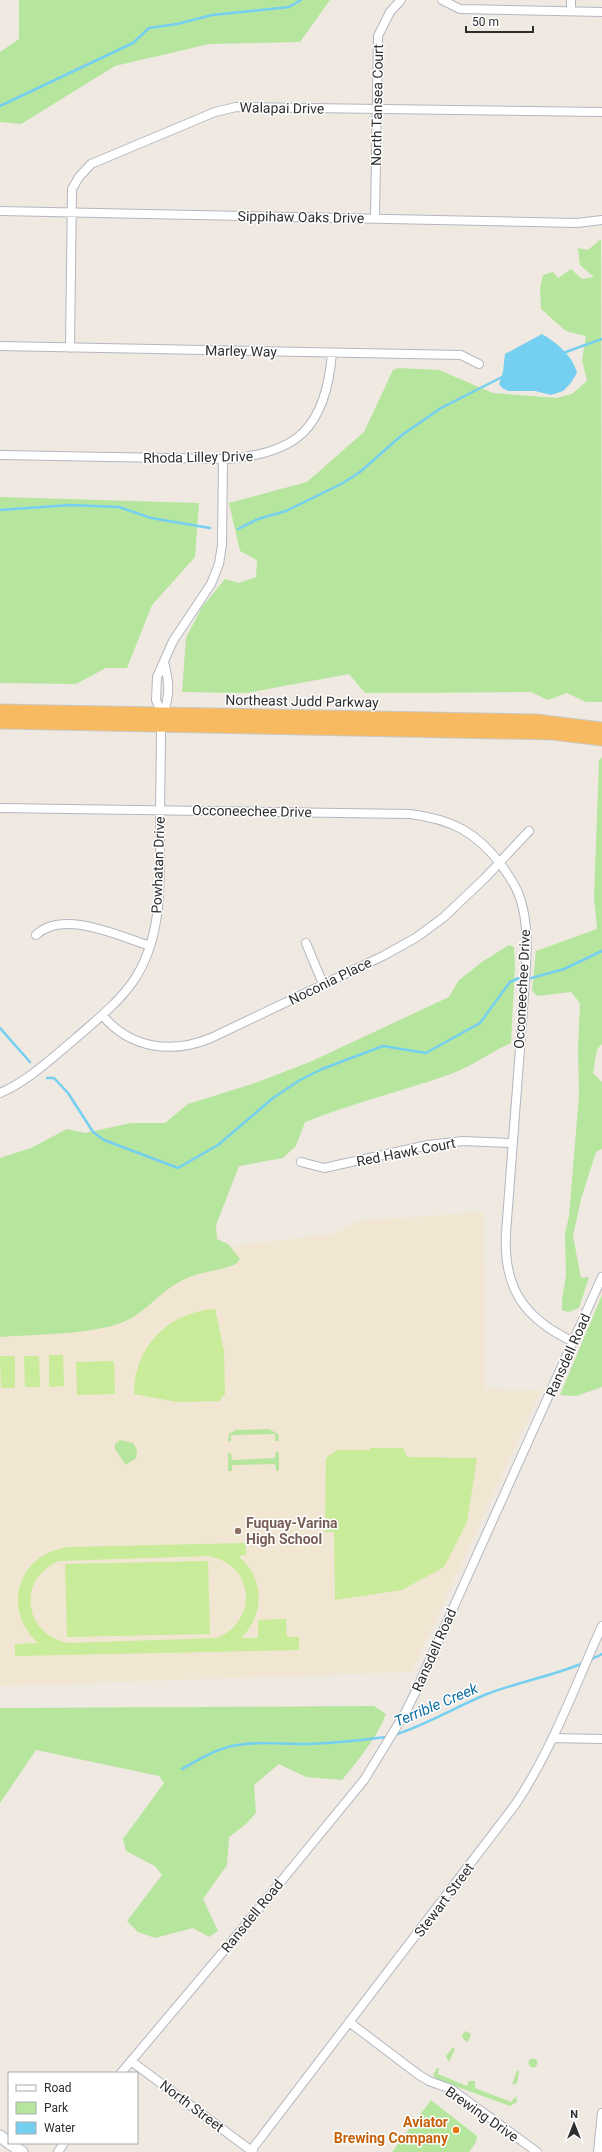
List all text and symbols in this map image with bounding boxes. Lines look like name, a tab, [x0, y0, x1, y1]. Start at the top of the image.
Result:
scale bar	[466, 8, 533, 34]
text: 50 m	[472, 15, 499, 29]
street label: North Tansea Court	[368, 44, 386, 166]
street label: Walapai Drive	[240, 99, 324, 117]
street label: Sippihaw Oaks Drive	[238, 208, 364, 226]
street label: Marley Way	[205, 342, 277, 360]
street label: Rhoda Lilley Drive	[143, 448, 253, 466]
street label: Northeast Judd Parkway	[225, 692, 379, 710]
street label: Occoneechee Drive	[192, 802, 312, 820]
street label: Powhatan Drive	[148, 816, 168, 914]
street label: Occoneechee Drive	[511, 929, 533, 1049]
street label: Noconia Place	[286, 954, 374, 1008]
street label: Red Hawk Court	[355, 1134, 457, 1169]
street label: Ransdell Road	[543, 1311, 593, 1399]
place label: Fuquay-Varina High School	[246, 1515, 338, 1547]
marker: Fuquay-Varina High School	[233, 1526, 243, 1536]
street label: Ransdell Road	[409, 1606, 459, 1694]
water label: Terrible Creek	[391, 1679, 481, 1731]
street label: Stewart Street	[411, 1860, 477, 1940]
street label: Ransdell Road	[218, 1876, 286, 1956]
legend	[8, 2072, 138, 2144]
street label: North Street	[157, 2077, 227, 2135]
text: Road	[44, 2081, 72, 2095]
street label: Brewing Drive	[443, 2083, 521, 2145]
text: Park	[44, 2101, 69, 2115]
north arrow	[554, 2104, 594, 2144]
text: N	[570, 2108, 578, 2121]
place label: Aviator Brewing Company	[334, 2114, 449, 2146]
text: Water	[44, 2121, 75, 2135]
marker: Aviator Brewing Company	[451, 2125, 461, 2135]

